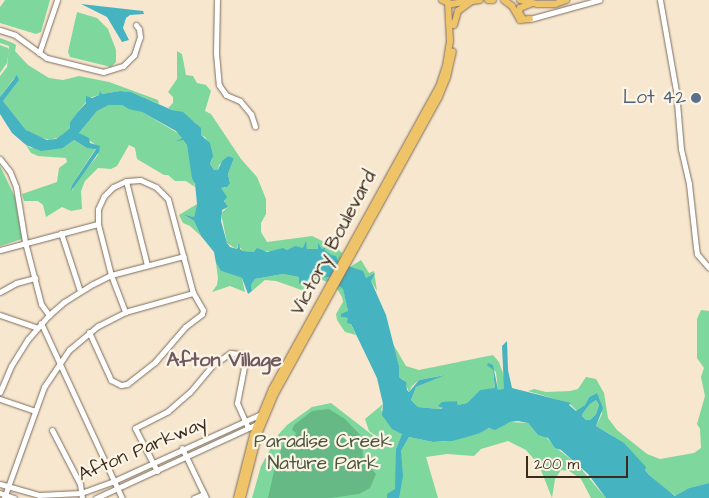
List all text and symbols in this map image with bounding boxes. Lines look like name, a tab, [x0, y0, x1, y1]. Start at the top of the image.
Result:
place label: Lot 42	[623, 87, 686, 109]
marker: Lot 42	[690, 92, 702, 104]
street label: Victory Boulevard	[286, 167, 382, 319]
district label: Afton Village	[166, 348, 282, 372]
street label: Afton Parkway	[75, 411, 211, 487]
park label: Paradise Creek Nature Park	[254, 431, 392, 475]
scale bar	[529, 446, 632, 478]
text: 200 m	[534, 454, 579, 475]

